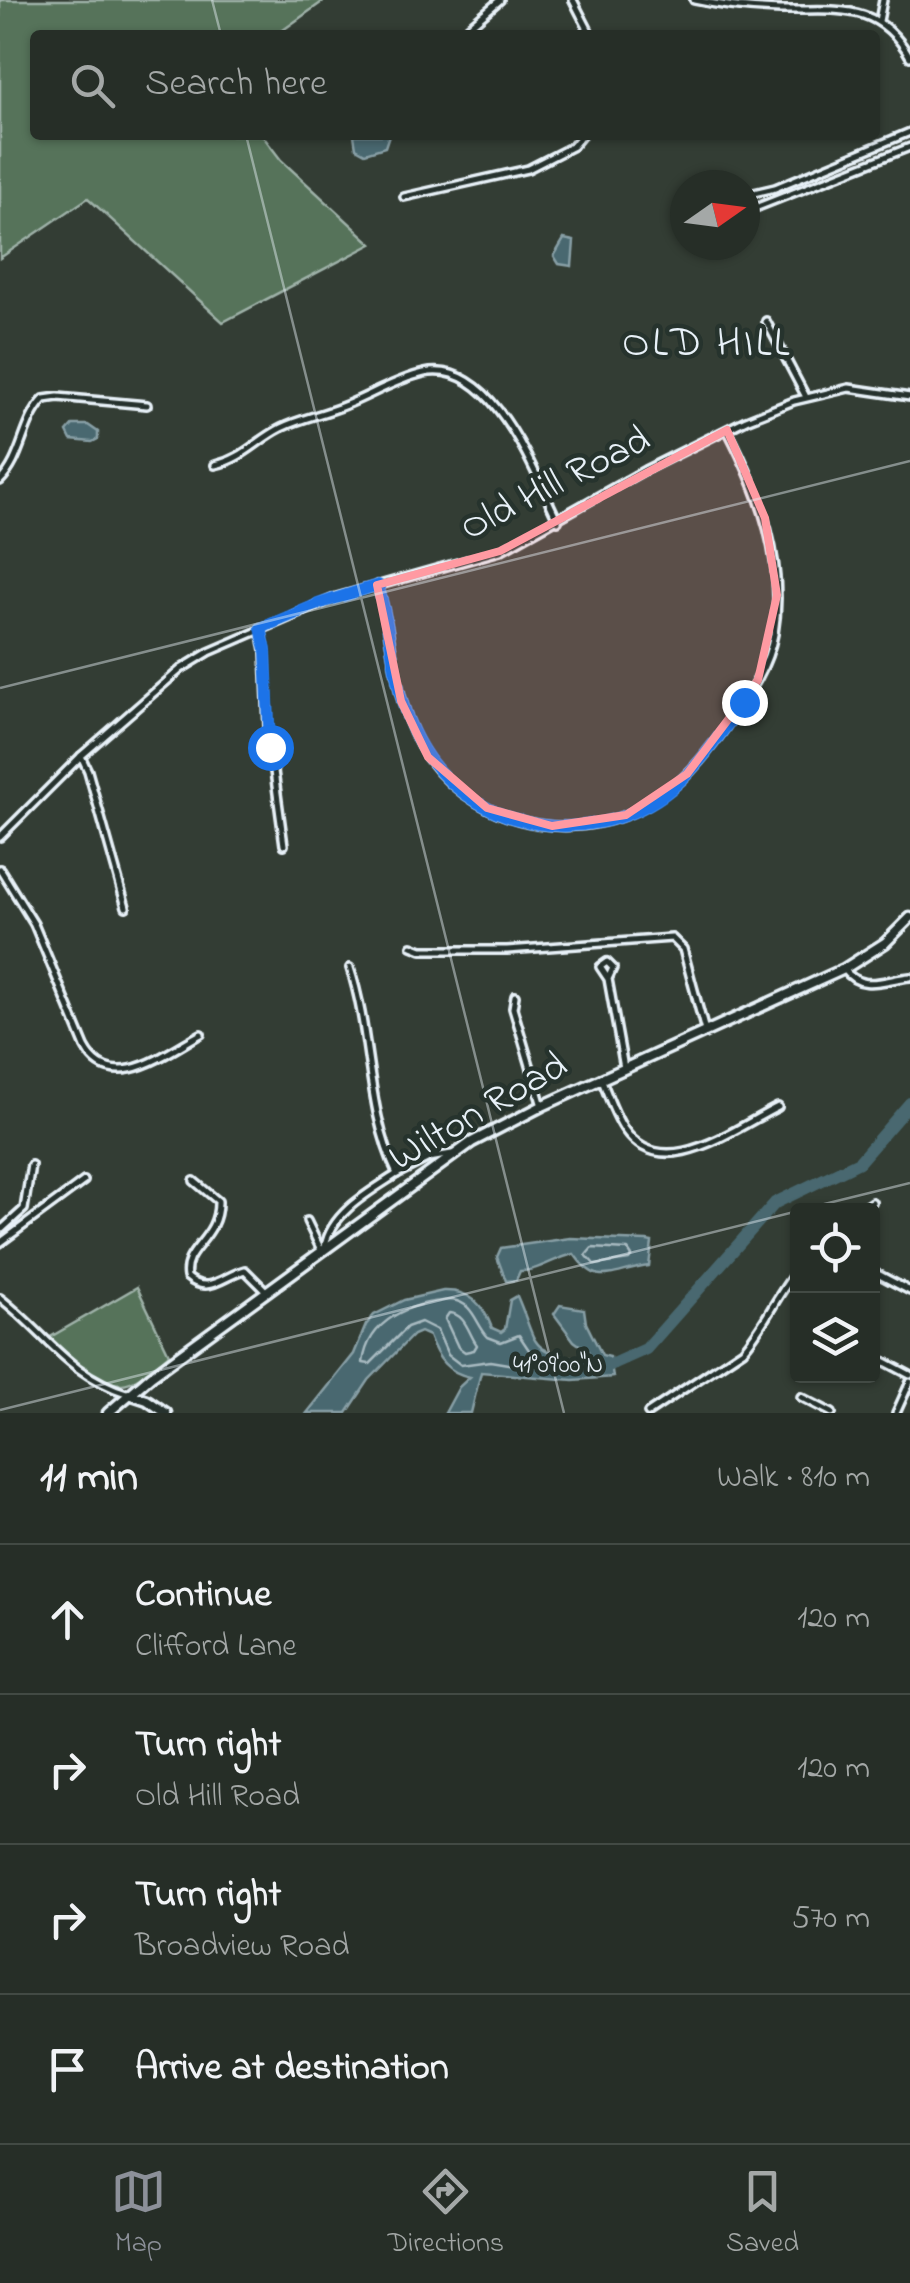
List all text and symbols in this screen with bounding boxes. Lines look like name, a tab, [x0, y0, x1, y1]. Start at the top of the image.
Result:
search box	[30, 30, 880, 140]
text: Search here	[145, 57, 327, 113]
icon: search	[65, 58, 120, 113]
north arrow	[670, 170, 760, 260]
district label: OLD HILL	[622, 314, 792, 375]
street label: Old Hill Road	[451, 412, 661, 558]
route end	[722, 680, 768, 726]
route start	[248, 725, 294, 771]
street label: Wilton Road	[379, 1038, 579, 1188]
map controls	[790, 1203, 880, 1383]
button: locate	[790, 1203, 880, 1293]
button: layers	[790, 1293, 880, 1383]
text: 41°09'00"N	[513, 1348, 603, 1384]
text: 11 min	[40, 1448, 138, 1509]
text: Walk · 810 m	[717, 1455, 870, 1502]
text: Continue	[135, 1568, 271, 1624]
icon: ahead	[40, 1592, 95, 1647]
text: 120 m	[797, 1596, 870, 1643]
text: Clifford Lane	[135, 1624, 297, 1671]
text: Turn right	[135, 1718, 281, 1774]
icon: right	[40, 1742, 95, 1797]
text: 120 m	[797, 1746, 870, 1793]
text: Old Hill Road	[135, 1774, 300, 1821]
text: Turn right	[135, 1868, 281, 1924]
icon: right	[40, 1892, 95, 1947]
text: 570 m	[792, 1896, 870, 1943]
text: Broadview Road	[135, 1924, 349, 1971]
text: Arrive at destination	[135, 2041, 449, 2097]
icon: arrive	[40, 2042, 95, 2097]
tab: Map	[111, 2164, 166, 2265]
tab: Directions	[388, 2164, 504, 2265]
tab: Saved	[726, 2164, 799, 2265]

